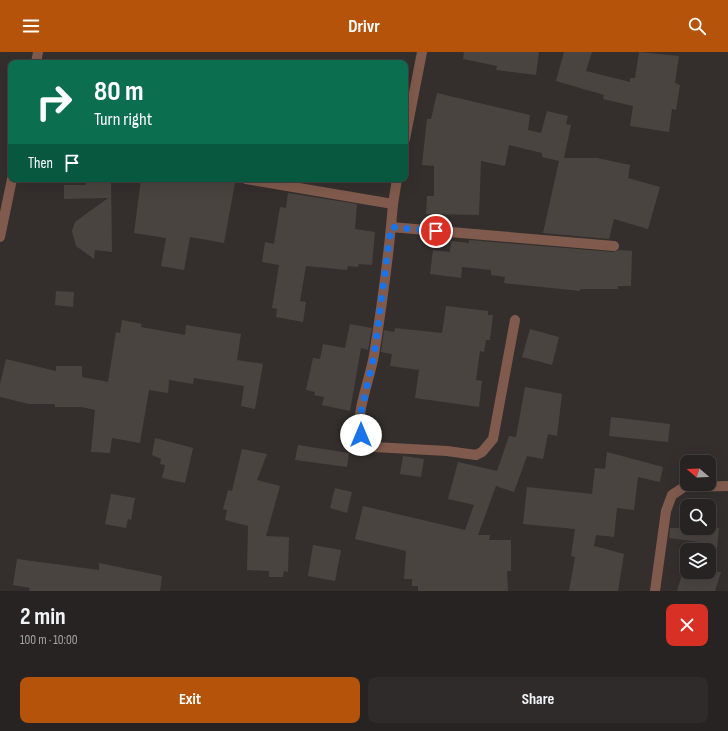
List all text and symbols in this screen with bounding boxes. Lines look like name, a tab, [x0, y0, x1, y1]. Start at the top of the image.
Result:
icon: menu	[20, 15, 42, 37]
icon: search	[686, 15, 708, 37]
text: Drivr	[348, 16, 380, 37]
text: 80 m	[94, 75, 143, 108]
icon: right	[28, 76, 80, 128]
text: Turn right	[94, 109, 152, 130]
icon: arrive	[61, 152, 83, 174]
text: Then	[28, 154, 53, 173]
pin	[419, 214, 453, 248]
icon: arrive	[425, 220, 447, 242]
position arrow	[340, 414, 382, 456]
north arrow	[680, 455, 716, 491]
map controls	[680, 455, 716, 579]
button: search	[680, 499, 716, 535]
button: layers	[680, 543, 716, 579]
text: 2 min	[20, 602, 66, 631]
button: close	[666, 604, 708, 646]
text: 100 m · 10:00	[20, 632, 78, 648]
button: Exit	[20, 677, 360, 723]
button: Share	[368, 677, 708, 723]

